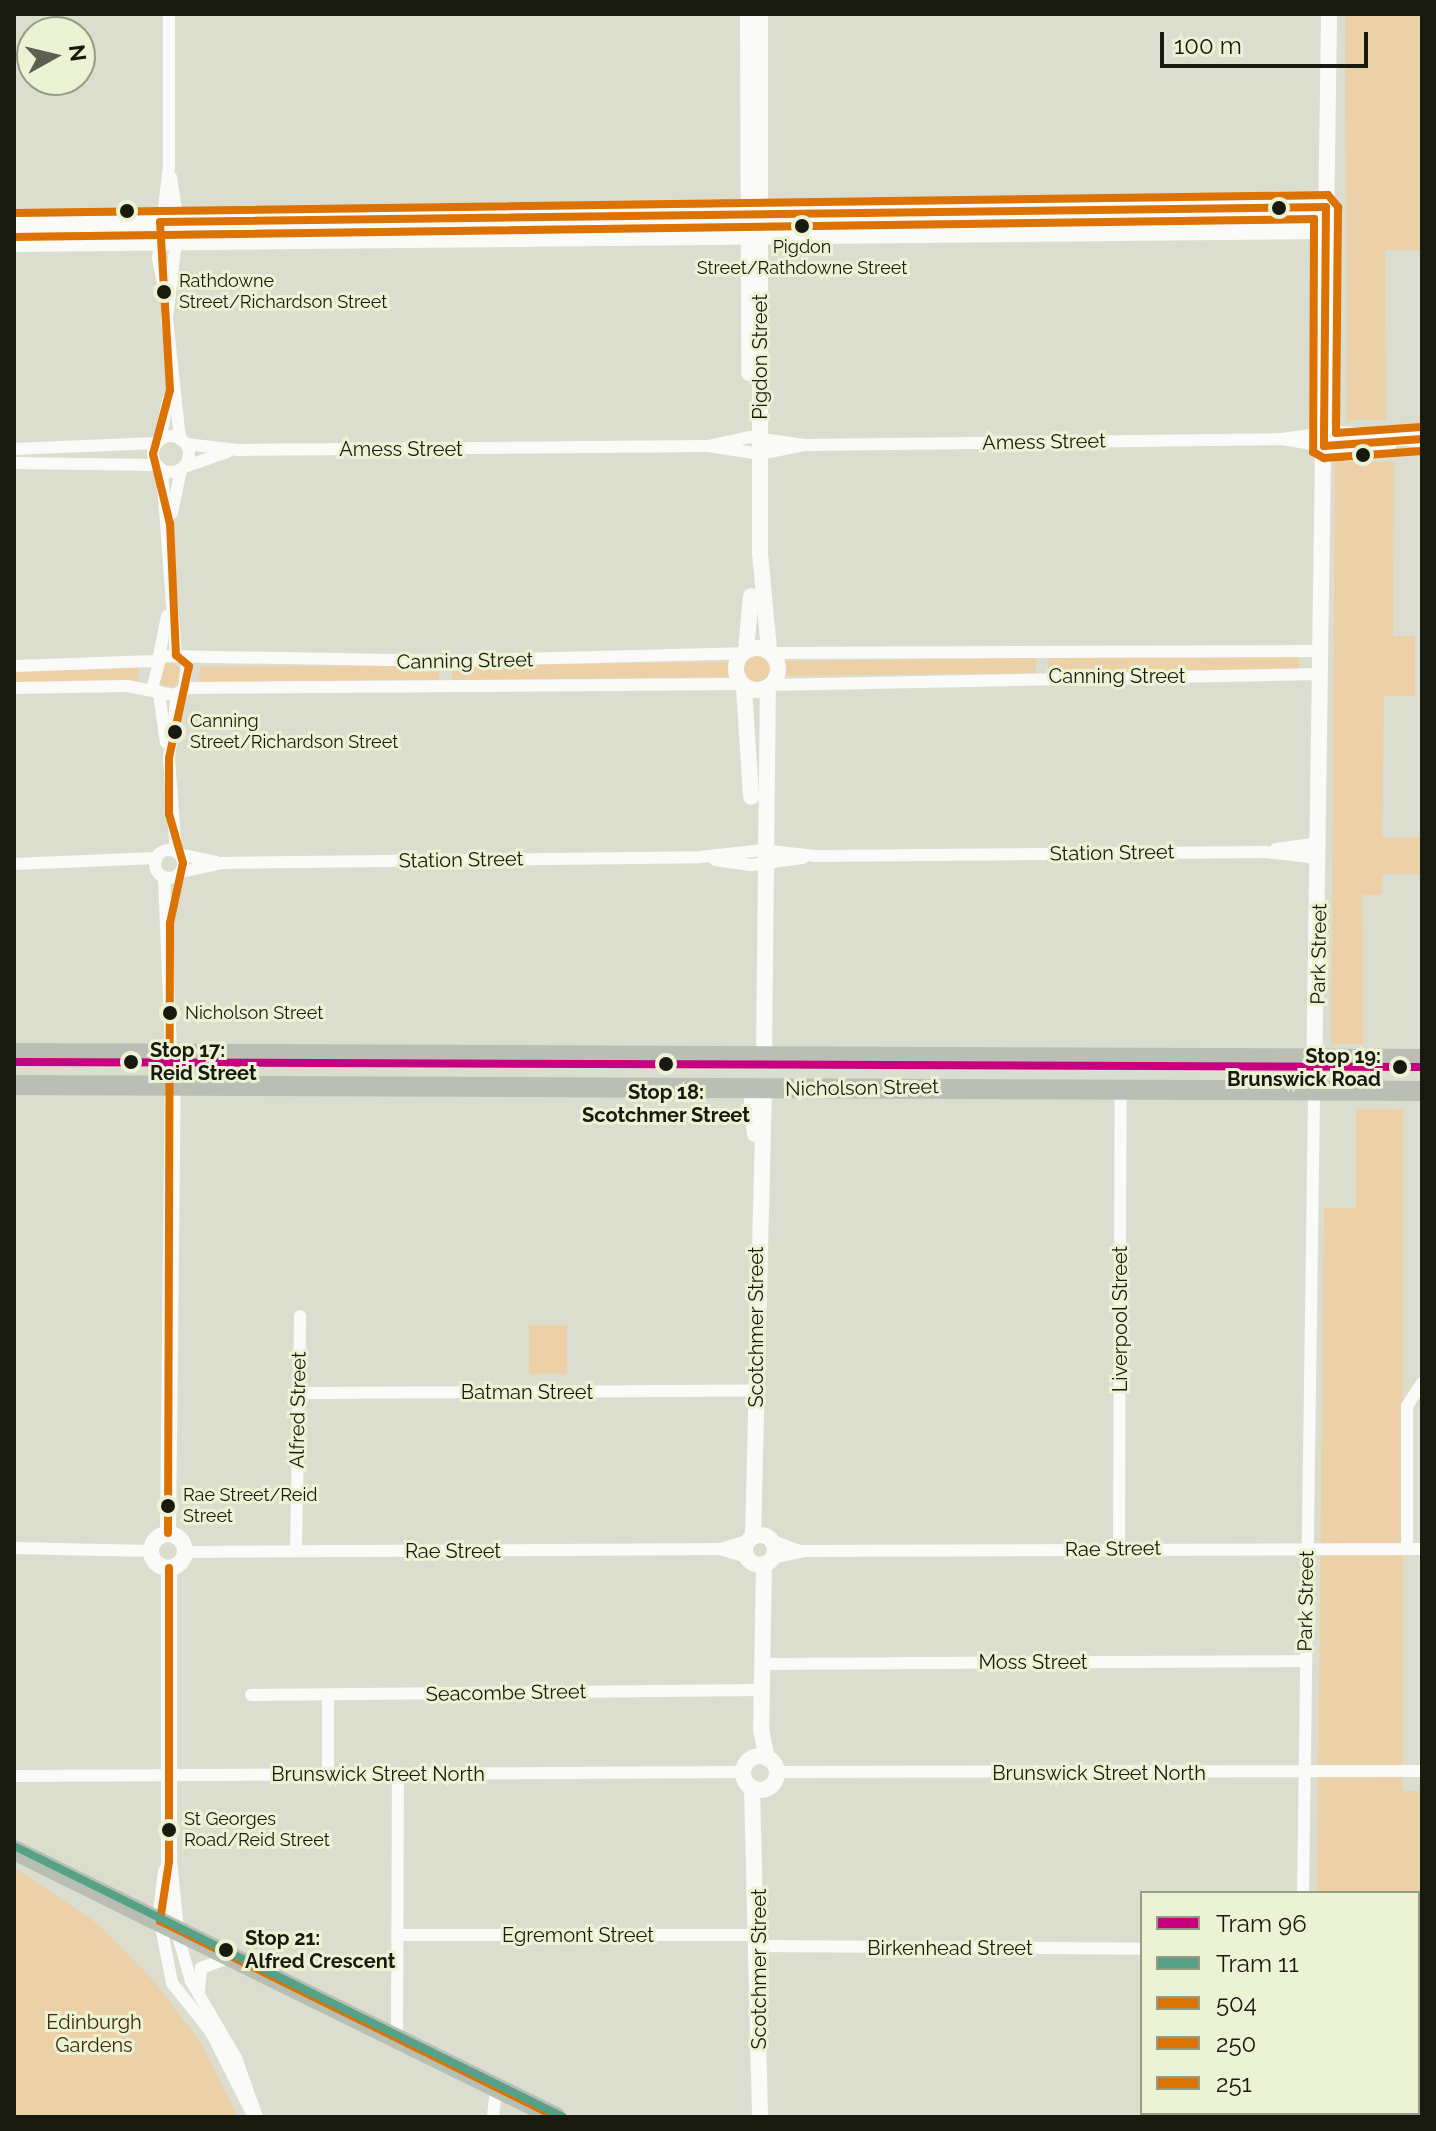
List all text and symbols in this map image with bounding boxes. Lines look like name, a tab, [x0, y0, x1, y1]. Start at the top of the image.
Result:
north arrow	[16, 16, 96, 96]
scale bar	[1164, 16, 1372, 66]
text: 100 m	[1174, 31, 1242, 60]
text: N	[64, 43, 92, 63]
unlabelled marker	[1271, 200, 1287, 216]
unlabelled marker	[119, 203, 135, 219]
marker: Pigdon Street/Rathdowne Street	[794, 218, 810, 234]
place label: Pigdon Street/Rathdowne Street	[697, 237, 907, 280]
place label: Rathdowne Street/Richardson Street	[179, 271, 387, 314]
marker: Rathdowne Street/Richardson Street	[156, 284, 172, 300]
street label: Pigdon Street	[748, 294, 772, 420]
street label: Amess Street	[982, 429, 1106, 455]
street label: Amess Street	[339, 437, 463, 461]
unlabelled marker	[1355, 447, 1371, 463]
street label: Canning Street	[396, 648, 534, 674]
street label: Canning Street	[1049, 664, 1185, 688]
place label: Canning Street/Richardson Street	[190, 711, 398, 754]
marker: Canning Street/Richardson Street	[167, 724, 183, 740]
street label: Station Street	[1049, 840, 1175, 866]
street label: Station Street	[398, 847, 524, 873]
street label: Park Street	[1306, 903, 1332, 1005]
place label: Nicholson Street	[185, 1002, 323, 1024]
marker: Nicholson Street	[162, 1005, 178, 1021]
place label: Stop 17: Reid Street	[150, 1038, 257, 1085]
place label: Stop 19: Brunswick Road	[1227, 1044, 1381, 1091]
marker: Stop 17: Reid Street	[119, 1050, 143, 1074]
marker: Stop 18: Scotchmer Street	[654, 1052, 678, 1076]
marker: Stop 19: Brunswick Road	[1388, 1055, 1412, 1079]
street label: Nicholson Street	[785, 1075, 939, 1101]
place label: Stop 18: Scotchmer Street	[582, 1080, 750, 1127]
street label: Liverpool Street	[1108, 1245, 1132, 1393]
street label: Scotchmer Street	[744, 1246, 768, 1408]
street label: Alfred Street	[285, 1351, 311, 1469]
street label: Batman Street	[461, 1380, 593, 1404]
place label: Rae Street/Reid Street	[183, 1485, 318, 1528]
marker: Rae Street/Reid Street	[160, 1498, 176, 1514]
street label: Rae Street	[1065, 1536, 1161, 1562]
street label: Rae Street	[405, 1539, 501, 1563]
street label: Park Street	[1293, 1550, 1319, 1652]
street label: Moss Street	[978, 1650, 1088, 1674]
street label: Seacombe Street	[426, 1680, 586, 1706]
street label: Brunswick Street North	[992, 1761, 1206, 1785]
street label: Brunswick Street North	[271, 1762, 485, 1786]
place label: St Georges Road/Reid Street	[184, 1809, 330, 1852]
marker: St Georges Road/Reid Street	[161, 1822, 177, 1838]
street label: Scotchmer Street	[747, 1888, 771, 2050]
legend	[1140, 1891, 1420, 2115]
text: Tram 96	[1216, 1909, 1307, 1938]
street label: Egremont Street	[502, 1923, 654, 1947]
place label: Stop 21: Alfred Crescent	[245, 1926, 395, 1973]
street label: Birkenhead Street	[867, 1936, 1033, 1960]
marker: Stop 21: Alfred Crescent	[214, 1938, 238, 1962]
text: Tram 11	[1216, 1949, 1299, 1978]
text: 504	[1216, 1989, 1257, 2018]
park label: Edinburgh Gardens	[46, 2011, 142, 2058]
text: 250	[1216, 2029, 1256, 2058]
text: 251	[1216, 2069, 1252, 2098]

